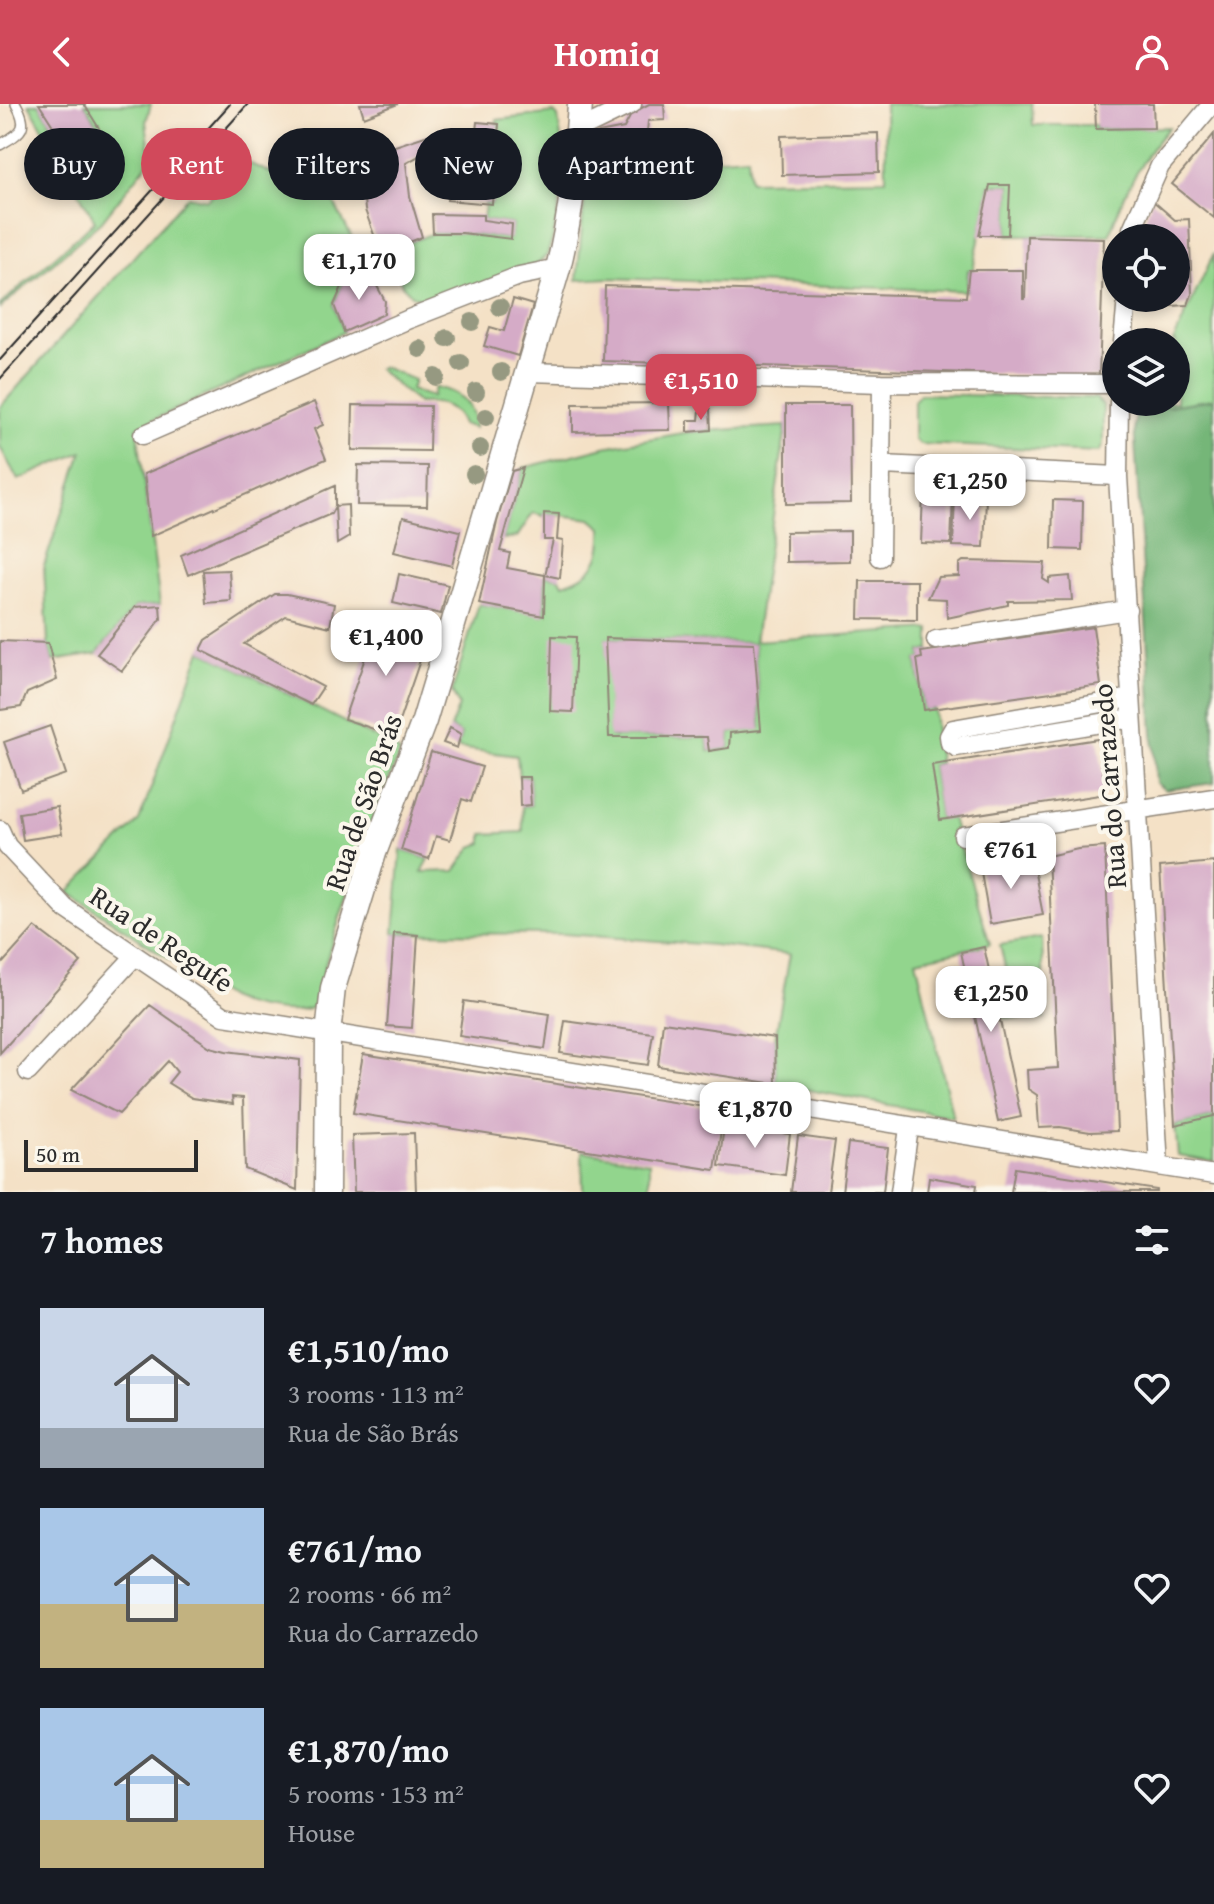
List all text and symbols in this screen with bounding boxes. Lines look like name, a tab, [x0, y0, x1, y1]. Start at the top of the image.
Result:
text: Homiq	[554, 26, 660, 79]
icon: back	[40, 30, 84, 74]
icon: person	[1130, 30, 1174, 74]
chip: Buy	[24, 128, 125, 200]
chip: Rent	[141, 128, 252, 200]
chip: Filters	[268, 128, 399, 200]
chip: New	[415, 128, 522, 200]
chip: Apartment	[538, 128, 723, 200]
map controls	[1102, 224, 1190, 416]
button: locate	[1102, 224, 1190, 312]
pin: €1,170	[294, 234, 424, 302]
text: €1,170	[322, 240, 396, 279]
button: layers	[1102, 328, 1190, 416]
pin: €1,510	[636, 354, 766, 422]
text: €1,510	[664, 360, 738, 399]
pin: €1,250	[905, 454, 1035, 522]
text: €1,250	[933, 460, 1007, 499]
pin: €1,400	[321, 610, 451, 678]
text: €1,400	[349, 616, 423, 655]
street label: Rua do Carrazedo	[1081, 682, 1136, 890]
street label: Rua de São Brás	[313, 708, 412, 896]
pin: €761	[964, 823, 1058, 891]
text: €761	[984, 829, 1038, 868]
street label: Rua de Regufe	[82, 875, 242, 1002]
pin: €1,250	[926, 966, 1056, 1034]
text: €1,250	[954, 972, 1028, 1011]
pin: €1,870	[690, 1082, 820, 1150]
text: €1,870	[718, 1088, 792, 1127]
scale bar	[24, 1136, 198, 1172]
text: 50 m	[36, 1138, 80, 1170]
text: 7 homes	[40, 1216, 164, 1265]
icon: filters	[1130, 1218, 1174, 1262]
text: €1,510/mo	[288, 1325, 449, 1374]
icon: home	[104, 1340, 200, 1436]
icon: heart	[1130, 1366, 1174, 1410]
text: 3 rooms · 113 m²	[288, 1374, 464, 1413]
text: Rua de São Brás	[288, 1413, 459, 1452]
text: €761/mo	[288, 1525, 422, 1574]
icon: home	[104, 1540, 200, 1636]
icon: heart	[1130, 1566, 1174, 1610]
text: 2 rooms · 66 m²	[288, 1574, 451, 1613]
text: Rua do Carrazedo	[288, 1613, 479, 1652]
text: €1,870/mo	[288, 1725, 449, 1774]
icon: home	[104, 1740, 200, 1836]
icon: heart	[1130, 1766, 1174, 1810]
text: 5 rooms · 153 m²	[288, 1774, 464, 1813]
text: House	[288, 1813, 355, 1852]

